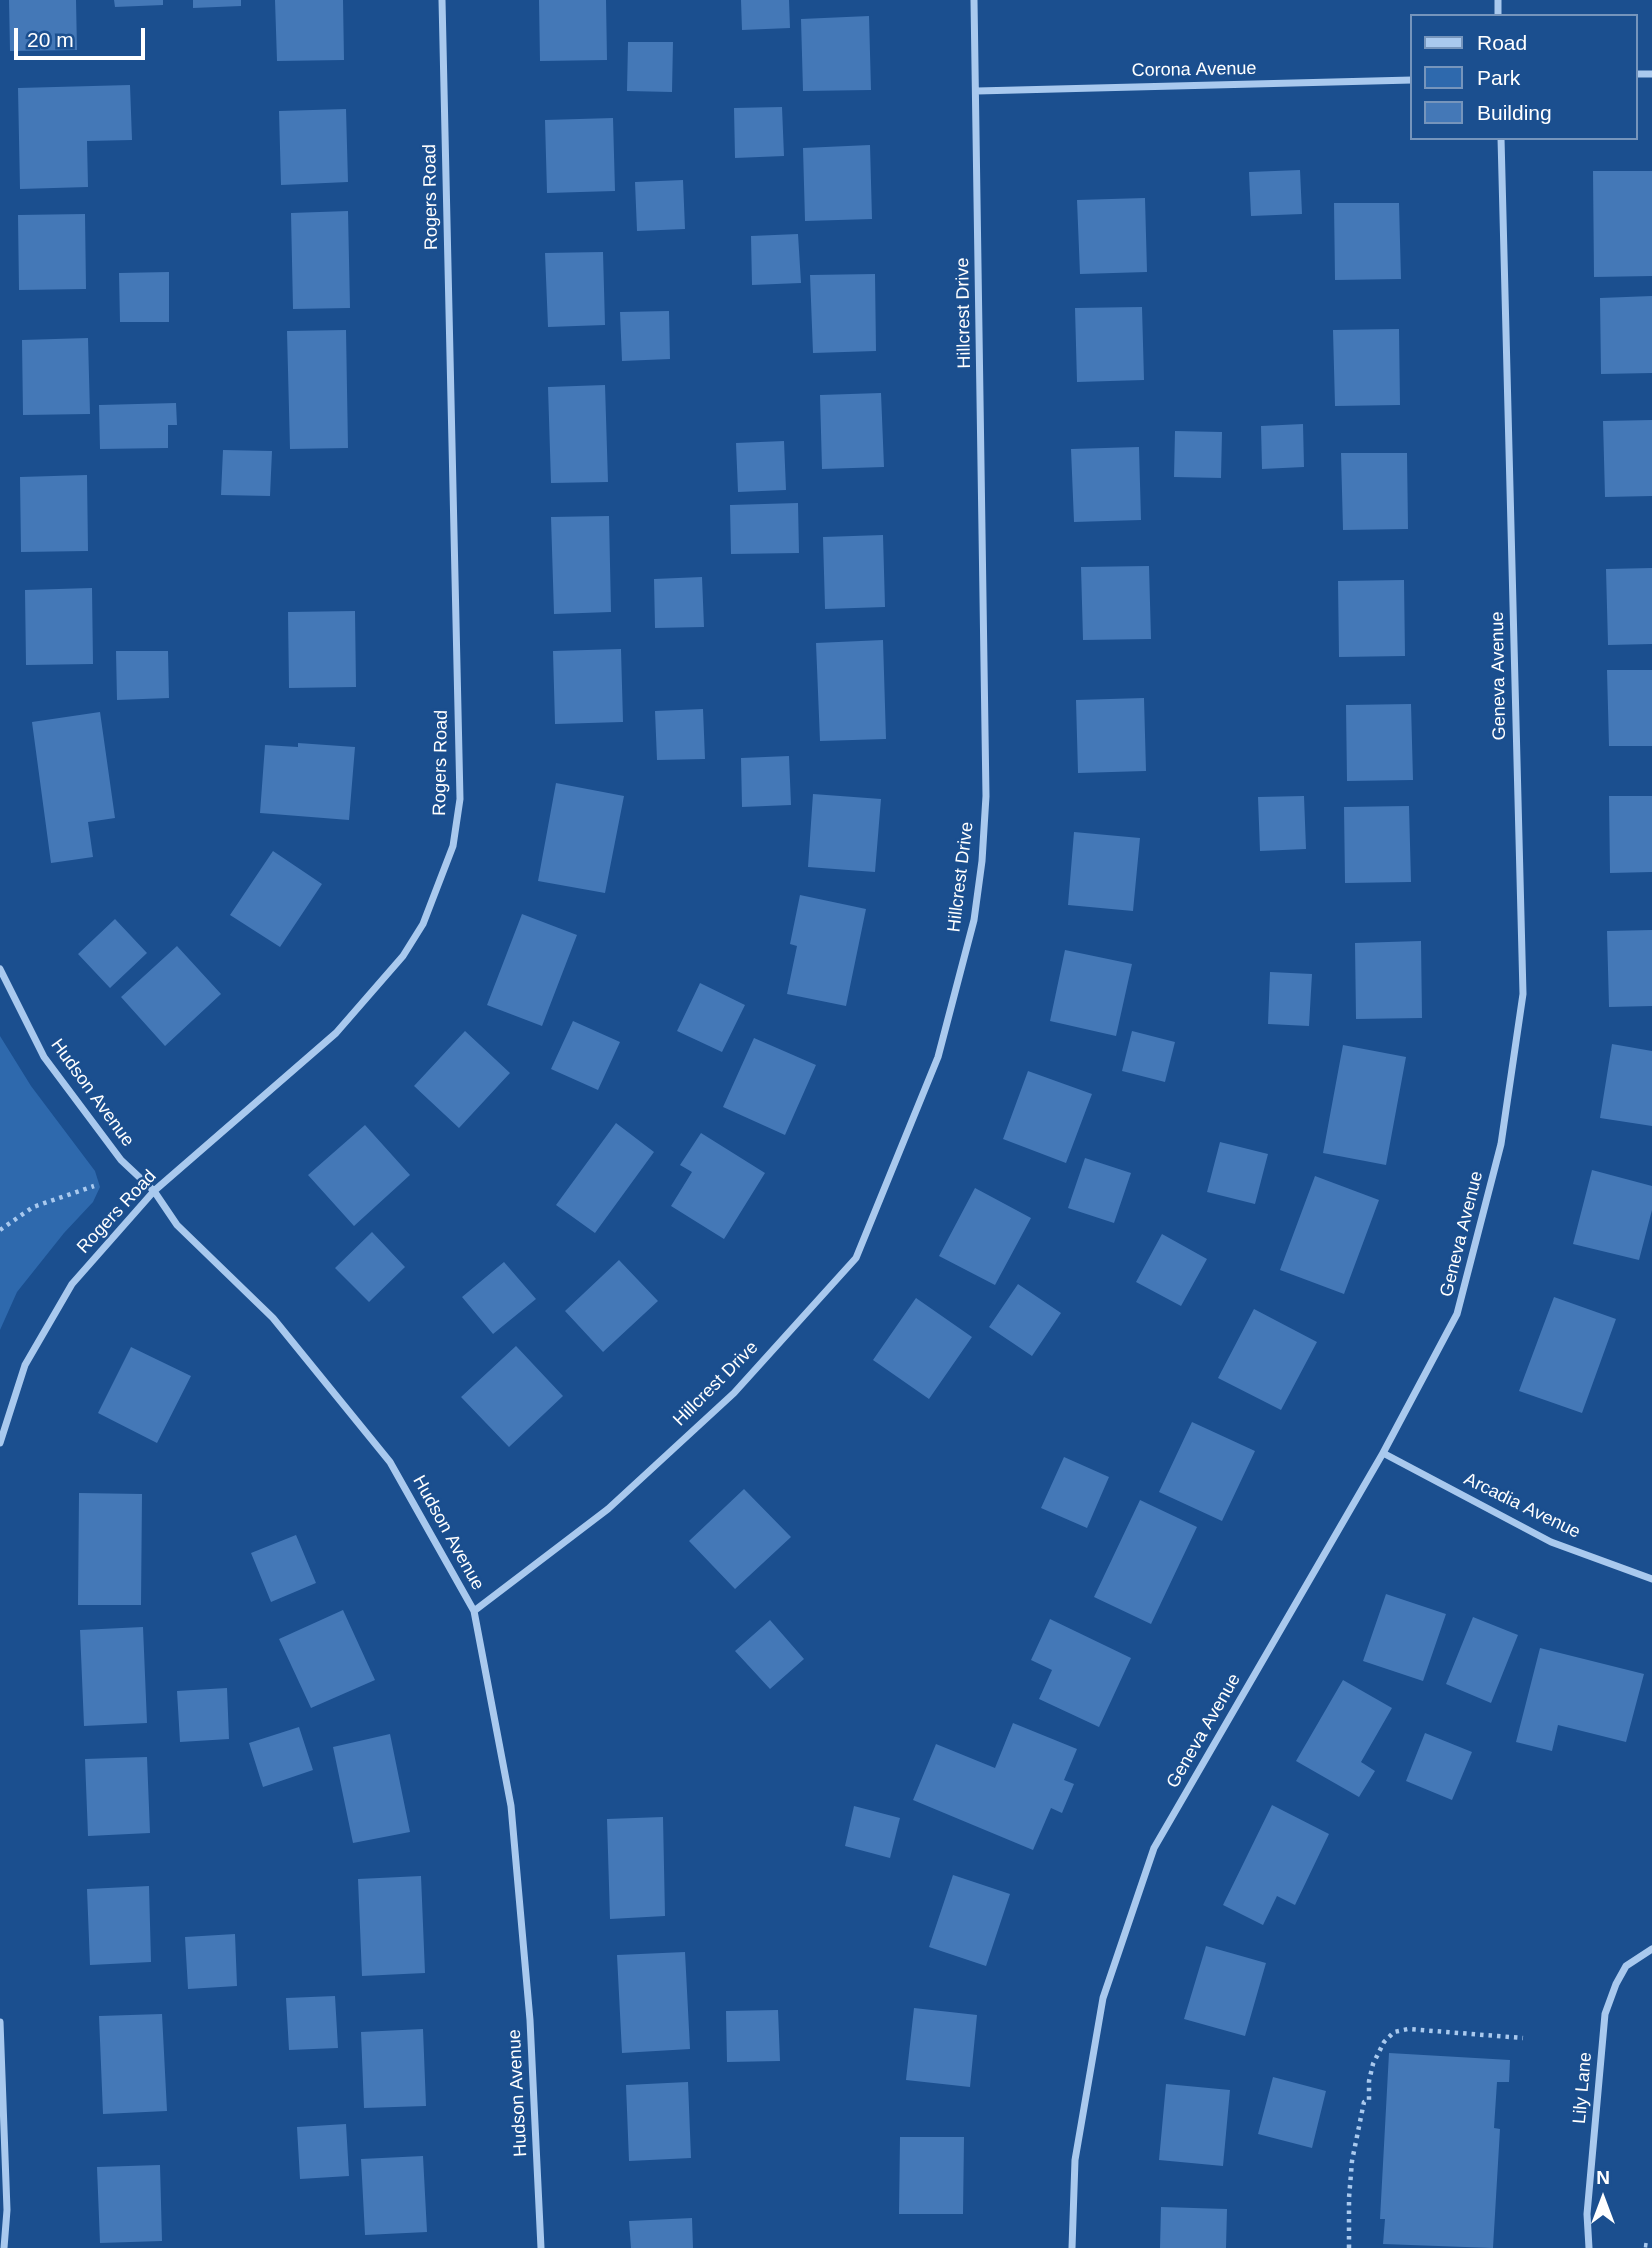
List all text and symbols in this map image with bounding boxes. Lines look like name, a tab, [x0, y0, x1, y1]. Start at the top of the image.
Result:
scale bar	[18, 14, 149, 58]
legend	[1410, 14, 1638, 140]
text: 20 m	[27, 28, 74, 51]
text: Road	[1477, 31, 1527, 54]
street label: Corona Avenue	[1131, 58, 1257, 82]
text: Park	[1477, 66, 1520, 89]
text: Building	[1477, 101, 1552, 124]
street label: Rogers Road	[419, 144, 443, 250]
street label: Hillcrest Drive	[952, 257, 976, 369]
street label: Geneva Avenue	[1487, 611, 1511, 741]
street label: Rogers Road	[429, 710, 453, 816]
street label: Hillcrest Drive	[944, 821, 978, 933]
street label: Hudson Avenue	[46, 1035, 138, 1151]
street label: Rogers Road	[73, 1166, 161, 1258]
street label: Geneva Avenue	[1436, 1169, 1488, 1299]
street label: Hillcrest Drive	[669, 1337, 763, 1431]
street label: Arcadia Avenue	[1460, 1469, 1584, 1543]
street label: Hudson Avenue	[408, 1472, 488, 1594]
street label: Geneva Avenue	[1162, 1670, 1246, 1792]
street label: Hudson Avenue	[504, 2029, 532, 2157]
street label: Lily Lane	[1569, 2051, 1597, 2125]
north arrow	[1568, 2164, 1638, 2234]
text: N	[1596, 2167, 1610, 2188]

